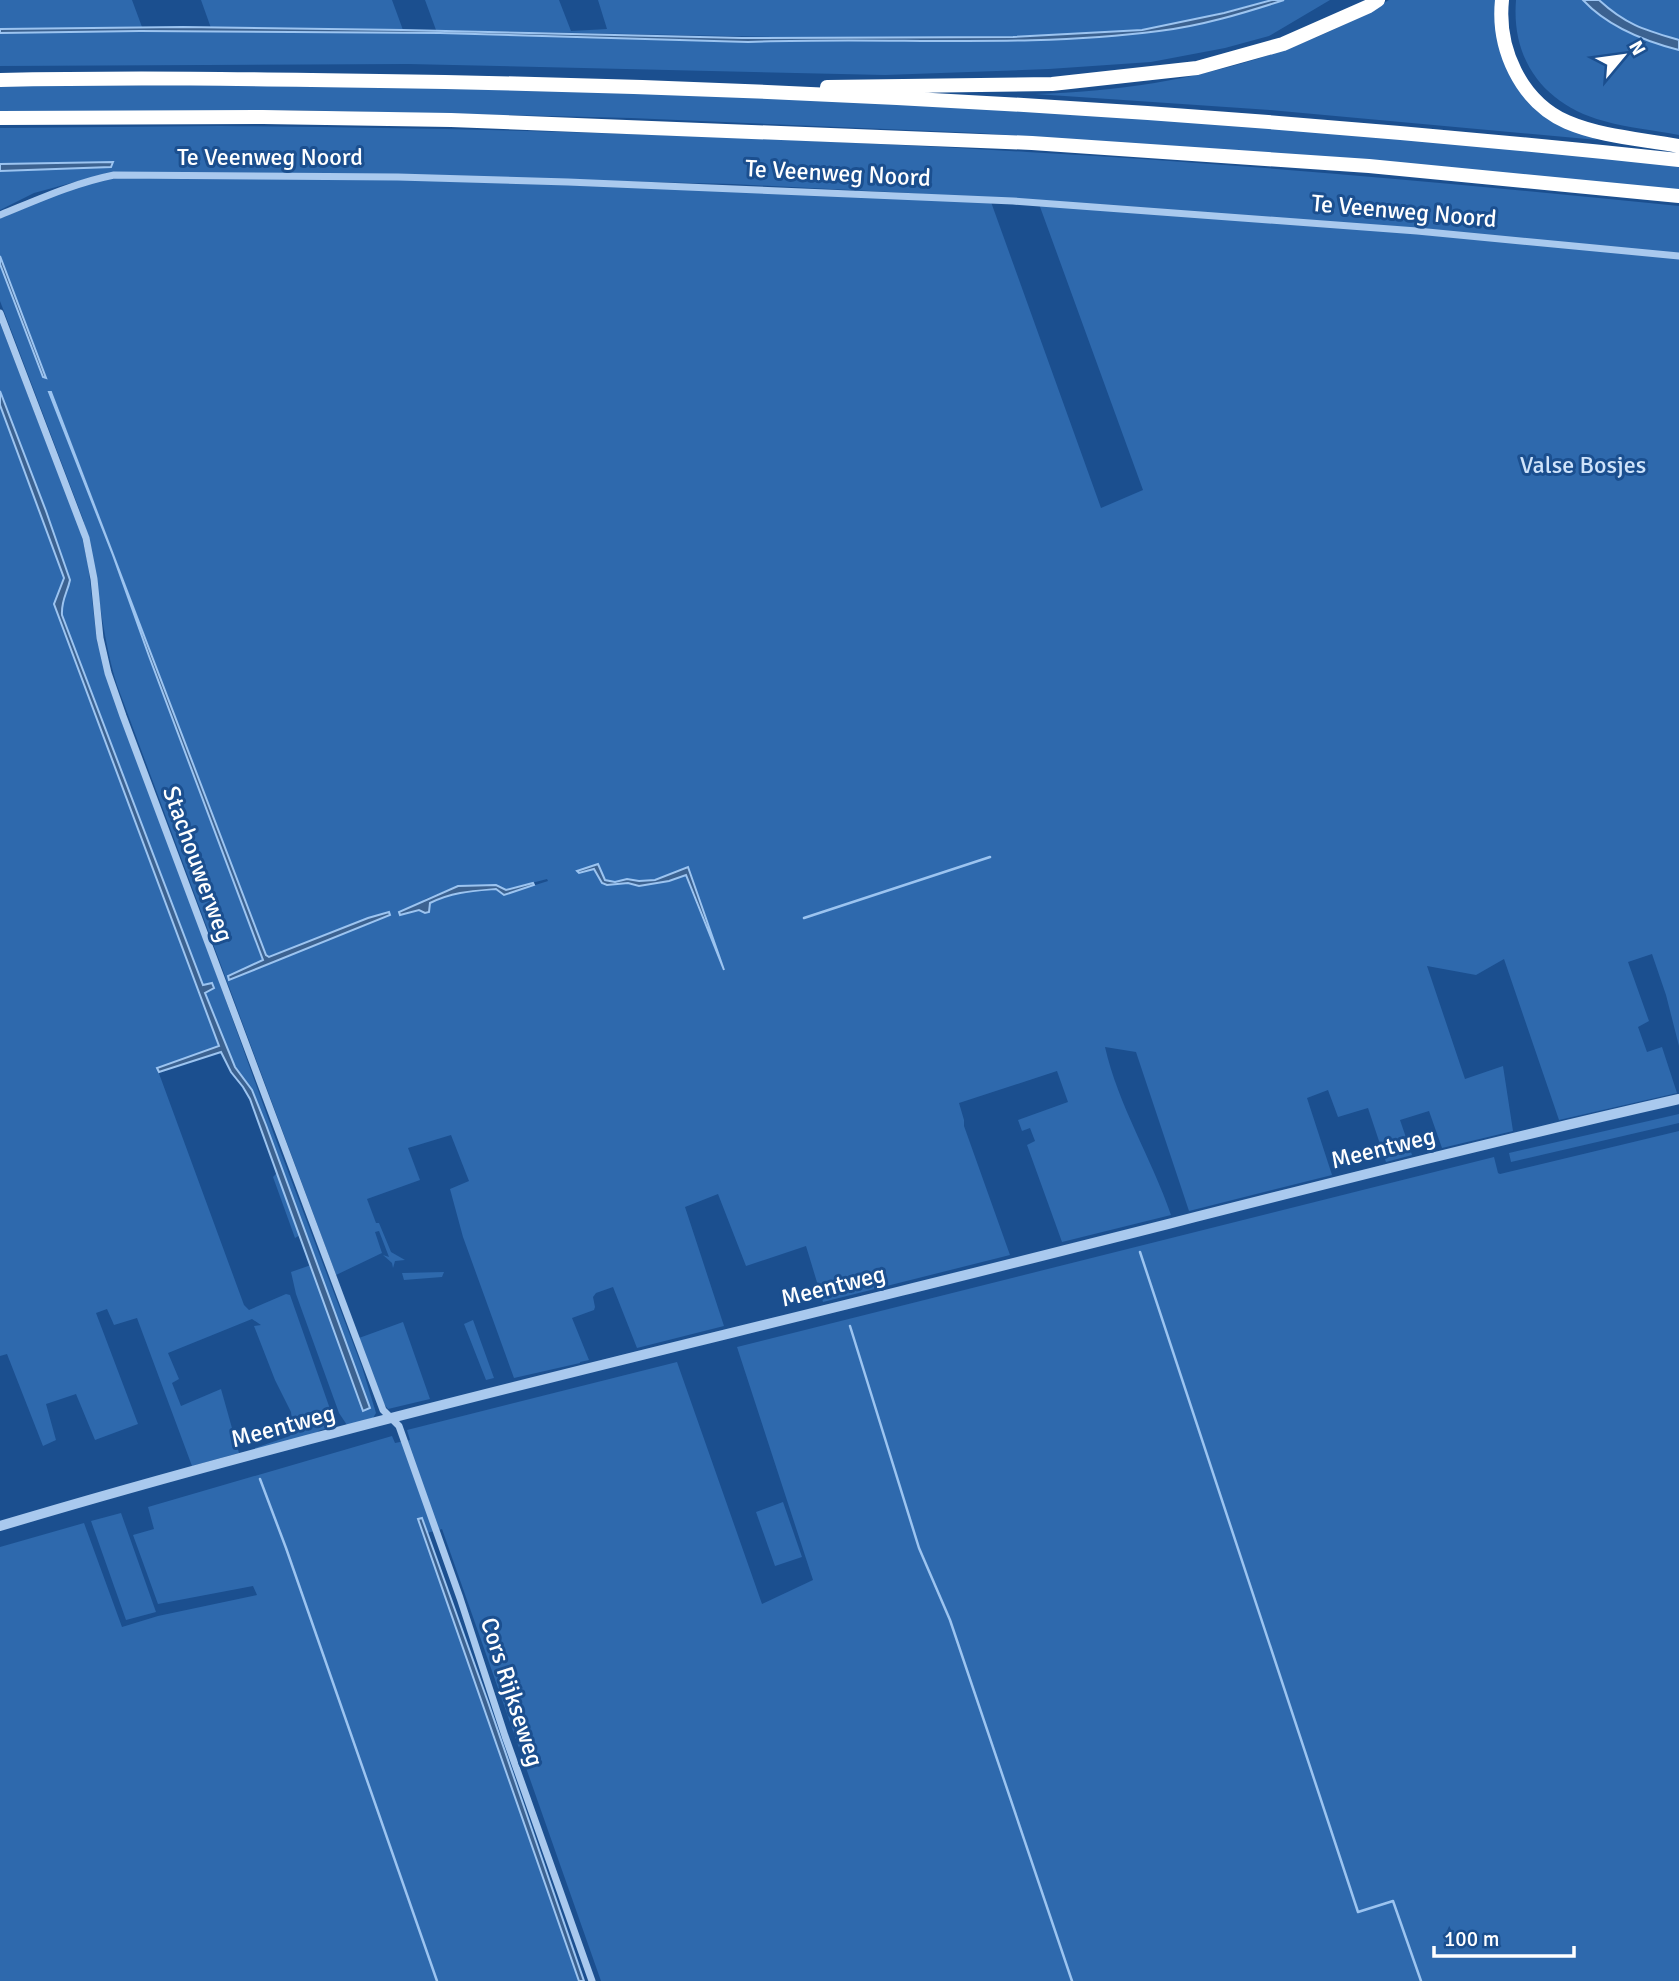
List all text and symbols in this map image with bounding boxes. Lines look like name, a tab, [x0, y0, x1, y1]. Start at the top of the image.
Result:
north arrow	[1588, 21, 1658, 91]
text: N	[1623, 37, 1651, 60]
street label: Te Veenweg Noord	[177, 142, 363, 172]
street label: Te Veenweg Noord	[744, 153, 932, 193]
street label: Te Veenweg Noord	[1310, 188, 1498, 234]
park label: Valse Bosjes	[1520, 450, 1646, 480]
street label: Stachouwerweg	[156, 782, 240, 946]
street label: Meentweg	[1328, 1121, 1438, 1175]
street label: Meentweg	[778, 1259, 888, 1313]
street label: Meentweg	[228, 1398, 338, 1454]
street label: Cors Rijkseweg	[474, 1614, 550, 1770]
scale bar	[1434, 1914, 1574, 1958]
text: 100 m	[1444, 1926, 1499, 1952]

